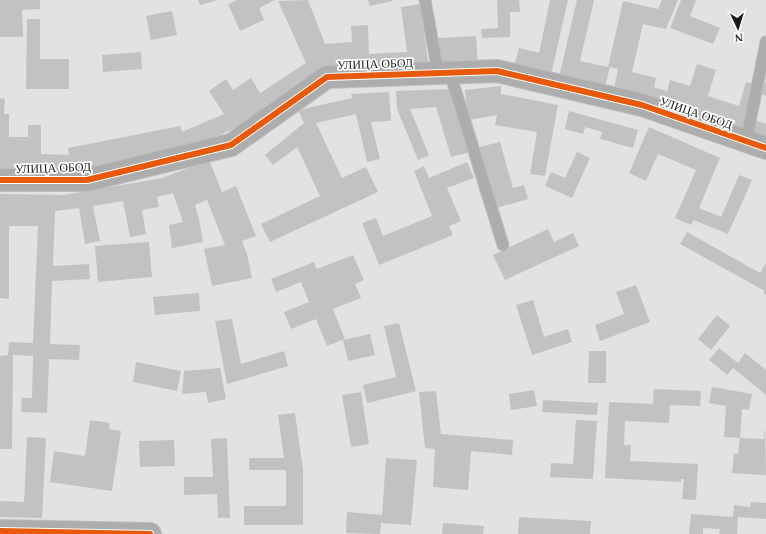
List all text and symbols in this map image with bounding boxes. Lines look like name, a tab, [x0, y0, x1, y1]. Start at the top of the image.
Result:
north arrow	[718, 8, 758, 48]
text: N	[734, 32, 743, 44]
street label: УЛИЦА ОБОД	[337, 56, 413, 72]
street label: УЛИЦА ОБОД	[658, 94, 734, 132]
street label: УЛИЦА ОБОД	[15, 160, 91, 176]

